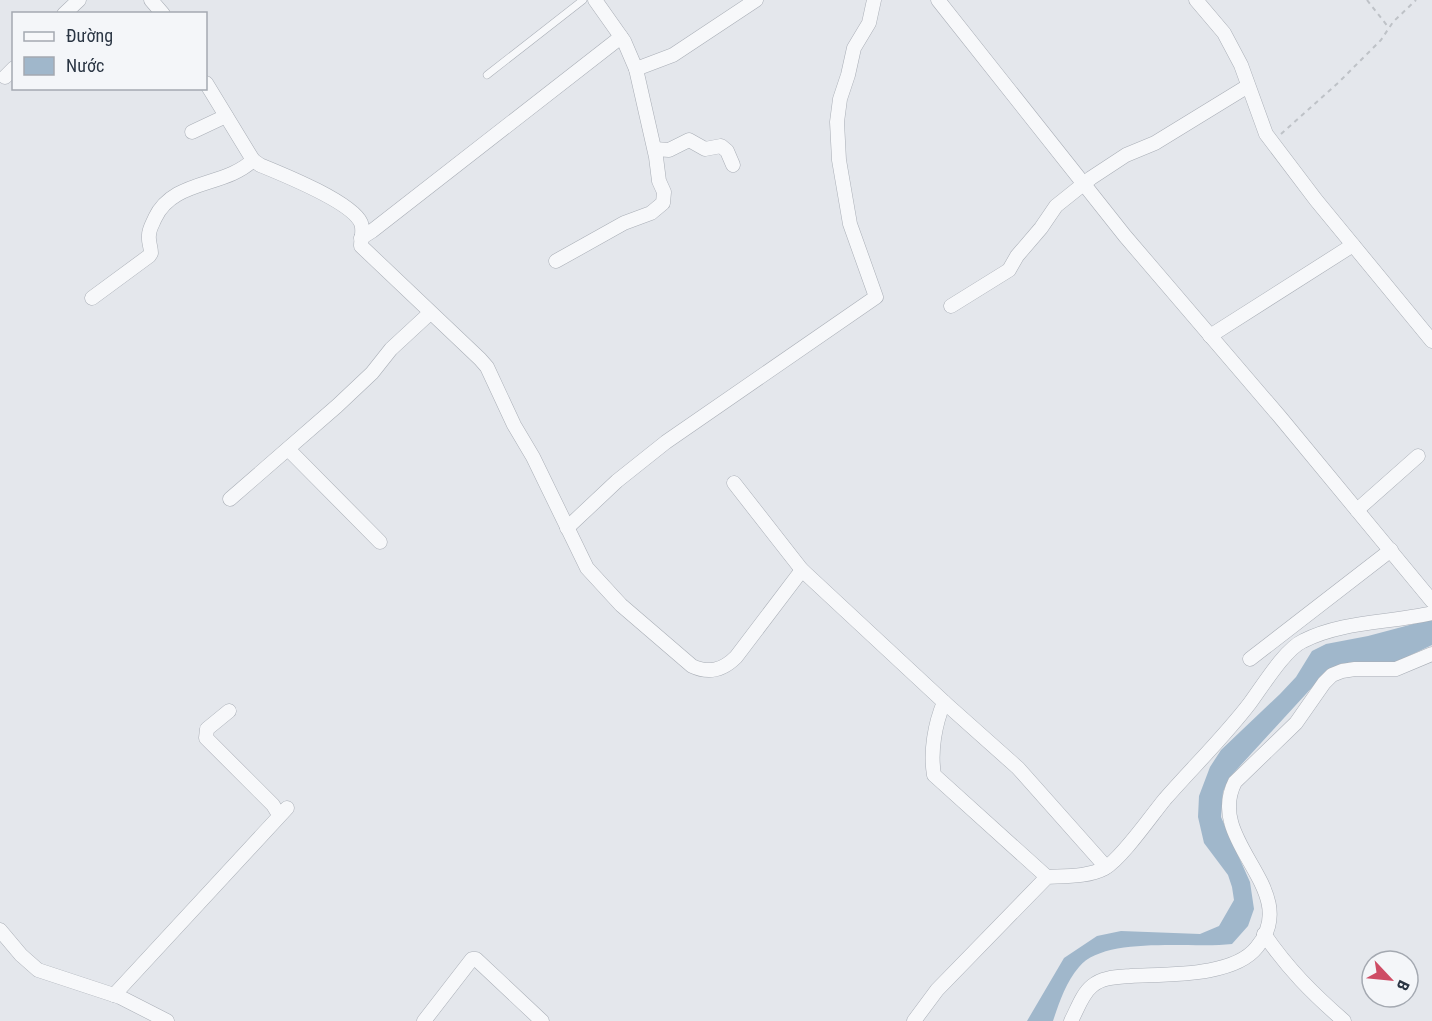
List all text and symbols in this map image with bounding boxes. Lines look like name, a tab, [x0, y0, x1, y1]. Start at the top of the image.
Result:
legend	[12, 12, 207, 90]
text: Đường	[66, 25, 113, 46]
text: Nước	[66, 55, 104, 76]
north arrow	[1360, 949, 1420, 1009]
text: B	[1393, 977, 1414, 994]

